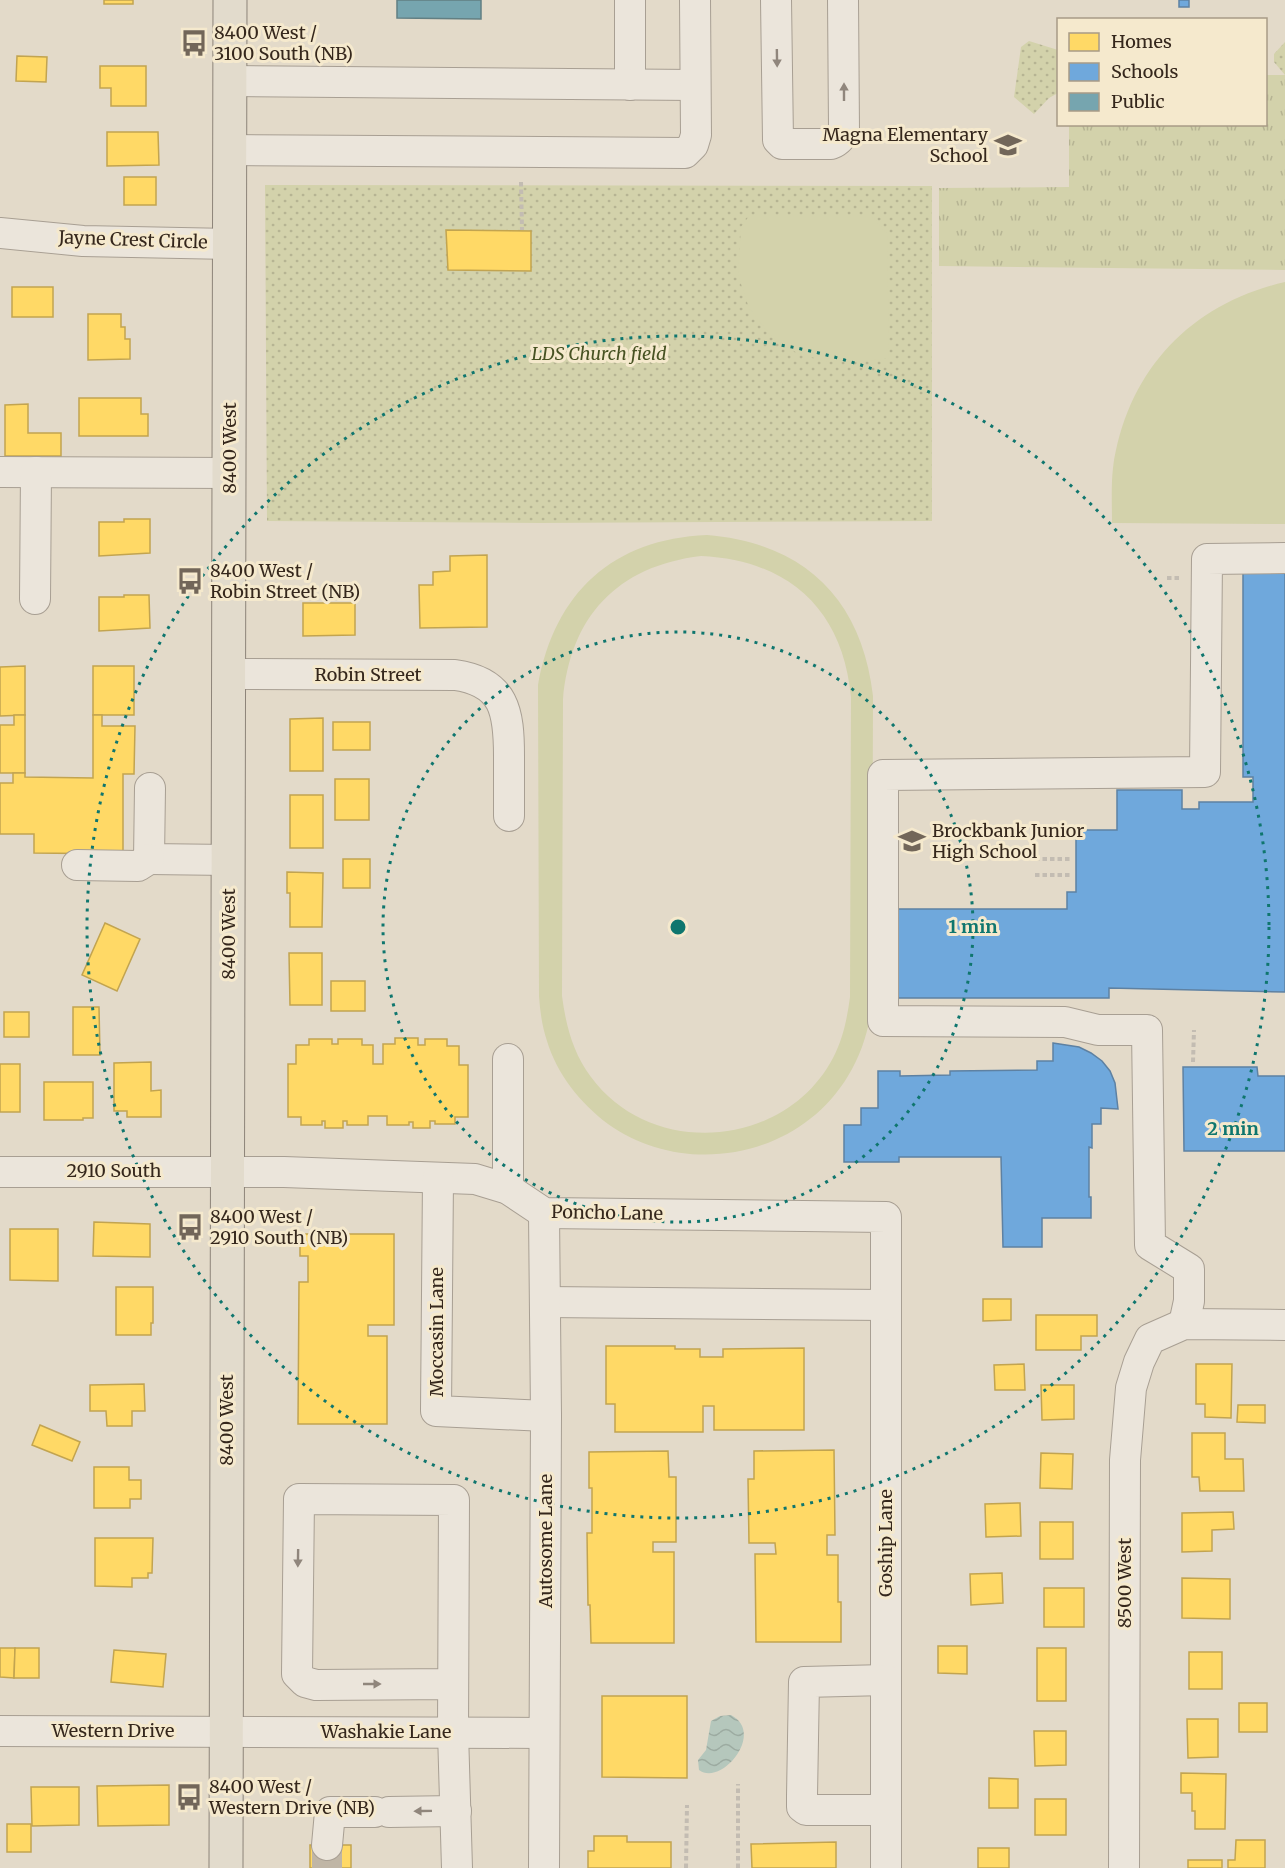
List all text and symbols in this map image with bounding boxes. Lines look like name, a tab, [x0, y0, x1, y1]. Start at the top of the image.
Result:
legend	[1057, 18, 1267, 126]
place label: 8400 West / 3100 South (NB)	[214, 21, 353, 65]
bus stop icon: 8400 West / 3100 South (NB)	[179, 28, 209, 58]
text: Homes	[1111, 30, 1172, 53]
one-way arrow	[772, 49, 782, 68]
text: Schools	[1111, 60, 1179, 83]
one-way arrow	[839, 82, 849, 101]
text: Public	[1111, 90, 1165, 113]
place label: Magna Elementary School	[822, 123, 989, 167]
school or university icon: Magna Elementary School	[993, 130, 1023, 160]
street label: Jayne Crest Circle	[57, 225, 208, 254]
park label: LDS Church field	[532, 342, 667, 365]
street label: 8400 West	[218, 402, 241, 494]
place label: 8400 West / Robin Street (NB)	[210, 559, 360, 603]
bus stop icon: 8400 West / Robin Street (NB)	[175, 566, 205, 596]
street label: Robin Street	[314, 663, 422, 686]
place label: Brockbank Junior High School	[932, 819, 1084, 863]
school or university icon: Brockbank Junior High School	[897, 826, 927, 856]
street label: 8400 West	[217, 888, 240, 980]
text: 1 min	[948, 915, 998, 938]
centre of rings	[668, 917, 688, 937]
text: 2 min	[1207, 1117, 1259, 1140]
street label: 2910 South	[67, 1159, 162, 1182]
street label: Poncho Lane	[551, 1200, 663, 1225]
place label: 8400 West / 2910 South (NB)	[210, 1205, 348, 1249]
bus stop icon: 8400 West / 2910 South (NB)	[175, 1212, 205, 1242]
street label: Moccasin Lane	[425, 1267, 448, 1397]
street label: 8400 West	[215, 1374, 238, 1466]
street label: Autosome Lane	[534, 1474, 557, 1609]
street label: Goship Lane	[874, 1489, 897, 1597]
street label: 8500 West	[1113, 1538, 1136, 1628]
one-way arrow	[294, 1548, 303, 1567]
one-way arrow	[363, 1679, 382, 1689]
street label: Western Drive	[51, 1719, 174, 1742]
street label: Washakie Lane	[320, 1720, 451, 1743]
place label: 8400 West / Western Drive (NB)	[208, 1775, 375, 1819]
bus stop icon: 8400 West / Western Drive (NB)	[174, 1782, 204, 1812]
one-way arrow	[413, 1806, 432, 1816]

